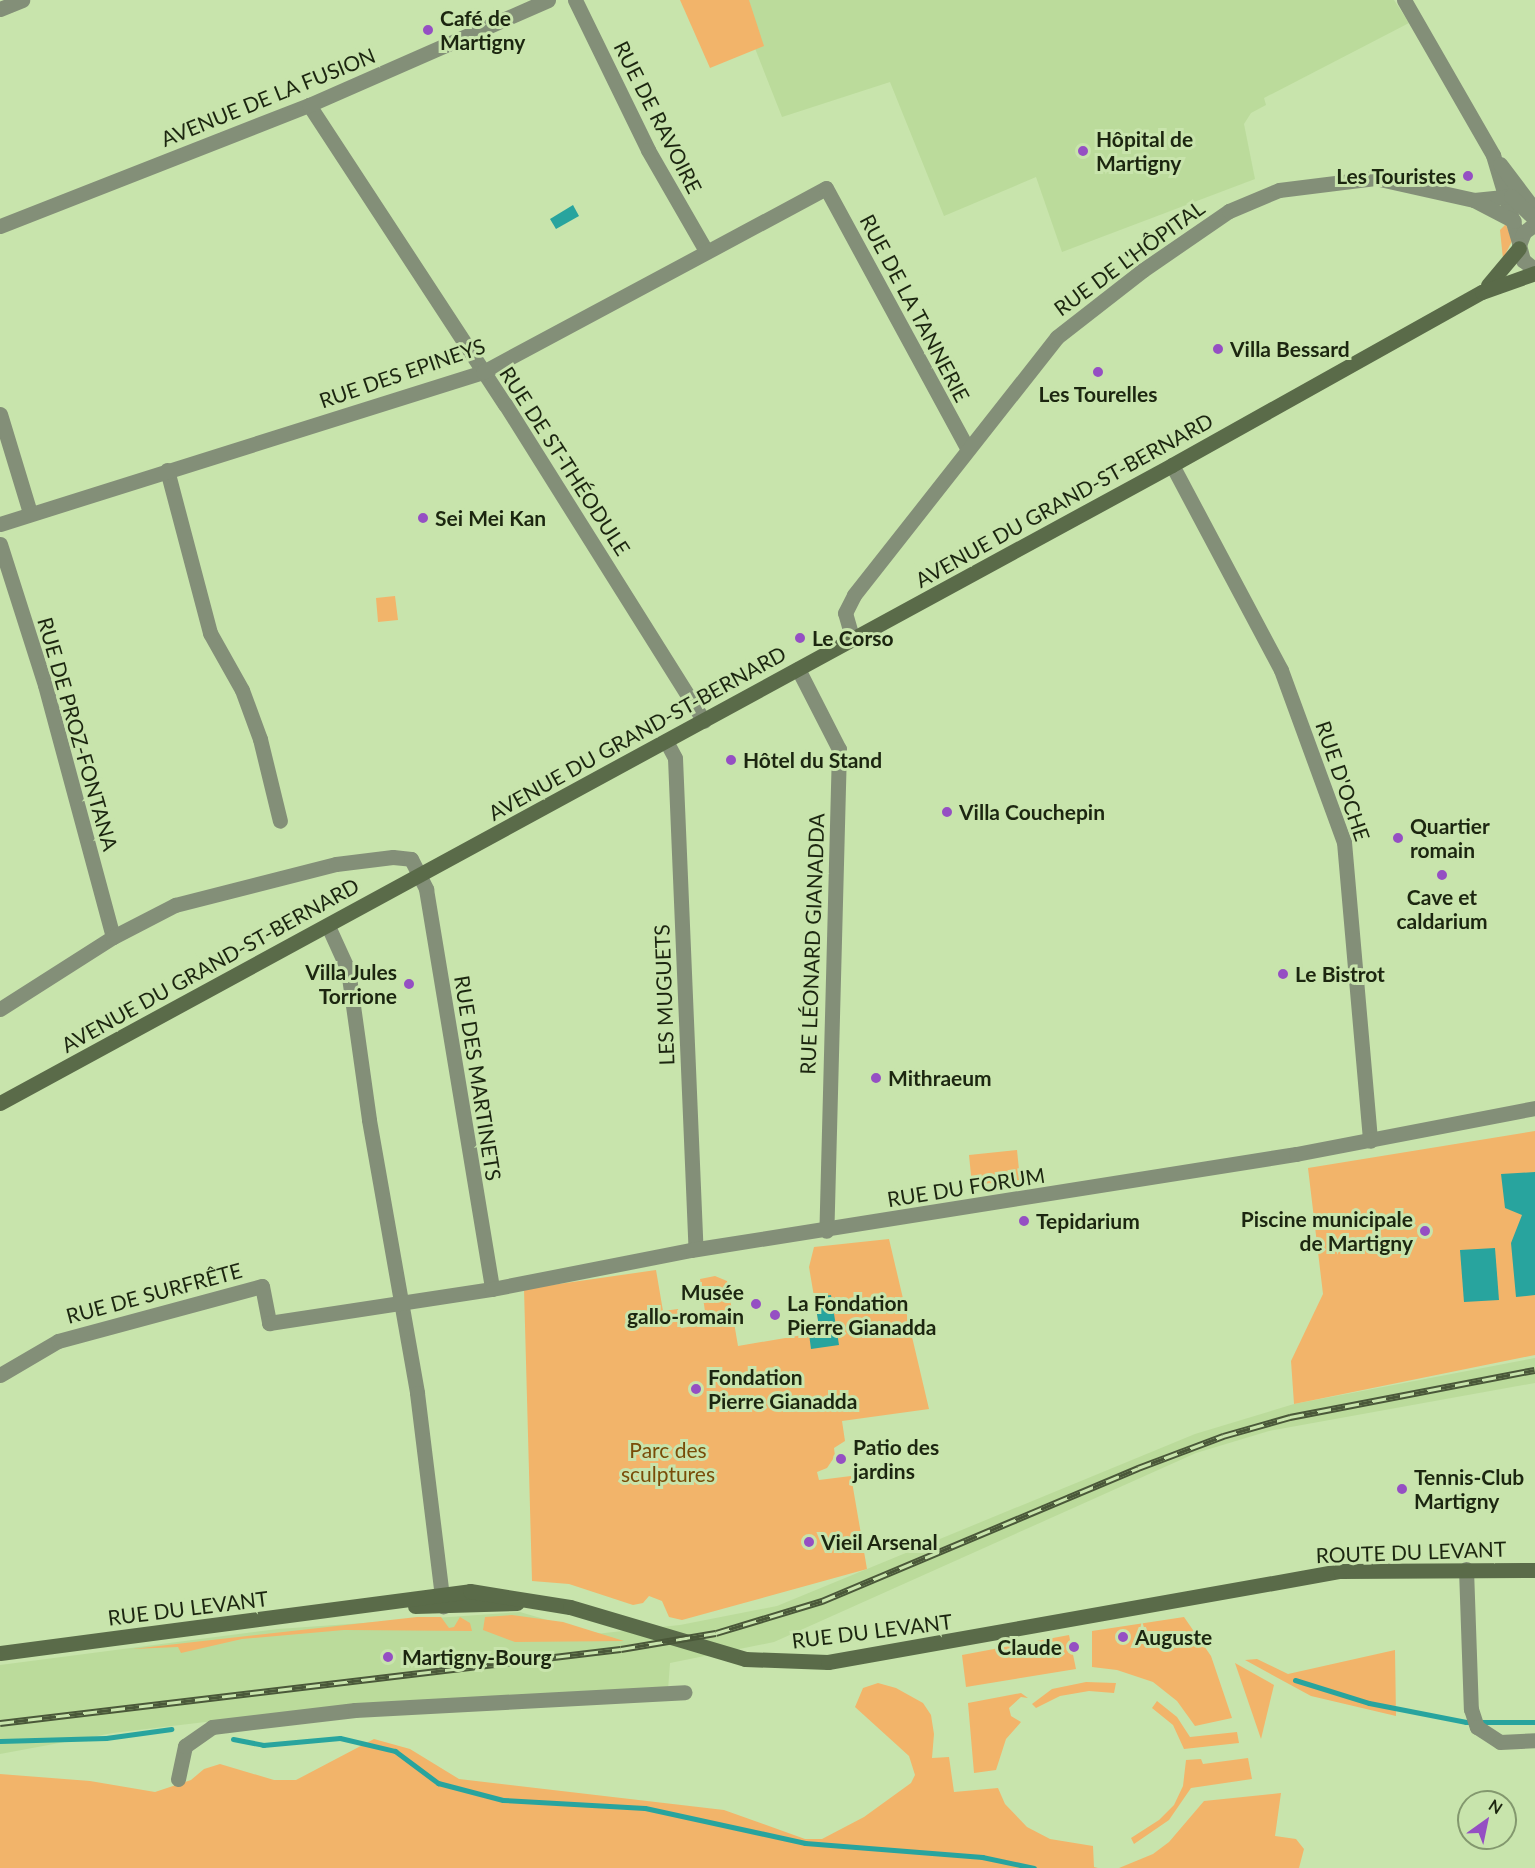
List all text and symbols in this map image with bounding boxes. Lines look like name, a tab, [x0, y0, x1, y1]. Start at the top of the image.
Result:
place label: Café de Martigny	[440, 5, 525, 55]
marker: Café de Martigny	[421, 23, 435, 37]
street label: RUE DE RAVOIRE	[609, 37, 707, 197]
street label: AVENUE DE LA FUSION	[157, 42, 379, 152]
place label: Hôpital de Martigny	[1096, 126, 1193, 176]
marker: Hôpital de Martigny	[1074, 142, 1092, 160]
place label: Les Touristes	[1336, 163, 1456, 189]
marker: Les Touristes	[1461, 169, 1475, 183]
street label: RUE DE L'HÔPITAL	[1049, 195, 1209, 321]
street label: RUE DE LA TANNERIE	[854, 209, 976, 407]
street label: RUE DES EPINEYS	[316, 333, 488, 413]
place label: Villa Bessard	[1230, 336, 1350, 362]
marker: Villa Bessard	[1211, 342, 1225, 356]
street label: RUE DE ST-THÉODULE	[495, 362, 635, 560]
marker: Les Tourelles	[1091, 365, 1105, 379]
place label: Les Tourelles	[1038, 381, 1158, 407]
street label: AVENUE DU GRAND-ST-BERNARD	[911, 407, 1217, 593]
place label: Sei Mei Kan	[435, 505, 546, 531]
marker: Sei Mei Kan	[416, 511, 430, 525]
street label: RUE DE PROZ-FONTANA	[33, 614, 123, 854]
place label: Le Corso	[812, 625, 894, 651]
marker: Le Corso	[793, 631, 807, 645]
street label: AVENUE DU GRAND-ST-BERNARD	[484, 640, 790, 826]
street label: RUE D'OCHE	[1311, 718, 1375, 844]
place label: Hôtel du Stand	[743, 747, 882, 773]
marker: Hôtel du Stand	[724, 753, 738, 767]
place label: Villa Couchepin	[959, 799, 1105, 825]
marker: Villa Couchepin	[940, 805, 954, 819]
street label: RUE LÉONARD GIANADDA	[795, 813, 829, 1075]
place label: Quartier romain	[1410, 813, 1490, 863]
marker: Quartier romain	[1391, 831, 1405, 845]
marker: Cave et caldarium	[1435, 868, 1449, 882]
street label: AVENUE DU GRAND-ST-BERNARD	[57, 872, 363, 1058]
place label: Cave et caldarium	[1396, 884, 1488, 934]
street label: LES MUGUETS	[649, 924, 679, 1066]
place label: Villa Jules Torrione	[305, 959, 397, 1009]
place label: Le Bistrot	[1295, 961, 1385, 987]
marker: Le Bistrot	[1276, 967, 1290, 981]
street label: RUE DES MARTINETS	[449, 974, 507, 1182]
marker: Villa Jules Torrione	[402, 977, 416, 991]
place label: Mithraeum	[888, 1065, 992, 1091]
marker: Mithraeum	[869, 1071, 883, 1085]
street label: RUE DU FORUM	[885, 1162, 1047, 1212]
place label: Piscine municipale de Martigny	[1241, 1206, 1413, 1256]
place label: Tepidarium	[1036, 1208, 1140, 1234]
marker: Tepidarium	[1017, 1214, 1031, 1228]
marker: Piscine municipale de Martigny	[1418, 1224, 1432, 1238]
street label: RUE DE SURFRÊTE	[63, 1257, 245, 1329]
place label: Musée gallo-romain	[627, 1279, 744, 1329]
place label: La Fondation Pierre Gianadda	[787, 1290, 936, 1340]
marker: Musée gallo-romain	[749, 1297, 763, 1311]
marker: La Fondation Pierre Gianadda	[768, 1308, 782, 1322]
place label: Fondation Pierre Gianadda	[708, 1364, 857, 1414]
marker: Fondation Pierre Gianadda	[689, 1382, 703, 1396]
place label: Patio des jardins	[853, 1434, 939, 1484]
park label: Parc des sculptures	[621, 1437, 715, 1487]
marker: Patio des jardins	[834, 1452, 848, 1466]
place label: Tennis-Club Martigny	[1414, 1464, 1524, 1514]
marker: Tennis-Club Martigny	[1395, 1482, 1409, 1496]
place label: Vieil Arsenal	[821, 1529, 938, 1555]
marker: Vieil Arsenal	[802, 1535, 816, 1549]
street label: ROUTE DU LEVANT	[1315, 1536, 1507, 1568]
street label: RUE DU LEVANT	[106, 1586, 270, 1630]
street label: RUE DU LEVANT	[790, 1609, 954, 1653]
place label: Auguste	[1135, 1624, 1212, 1650]
marker: Auguste	[1116, 1630, 1130, 1644]
place label: Claude	[997, 1634, 1062, 1660]
marker: Claude	[1067, 1640, 1081, 1654]
place label: Martigny-Bourg	[402, 1644, 552, 1670]
marker: Martigny-Bourg	[379, 1648, 397, 1666]
north arrow	[1457, 1790, 1517, 1850]
text: N	[1486, 1795, 1506, 1817]

